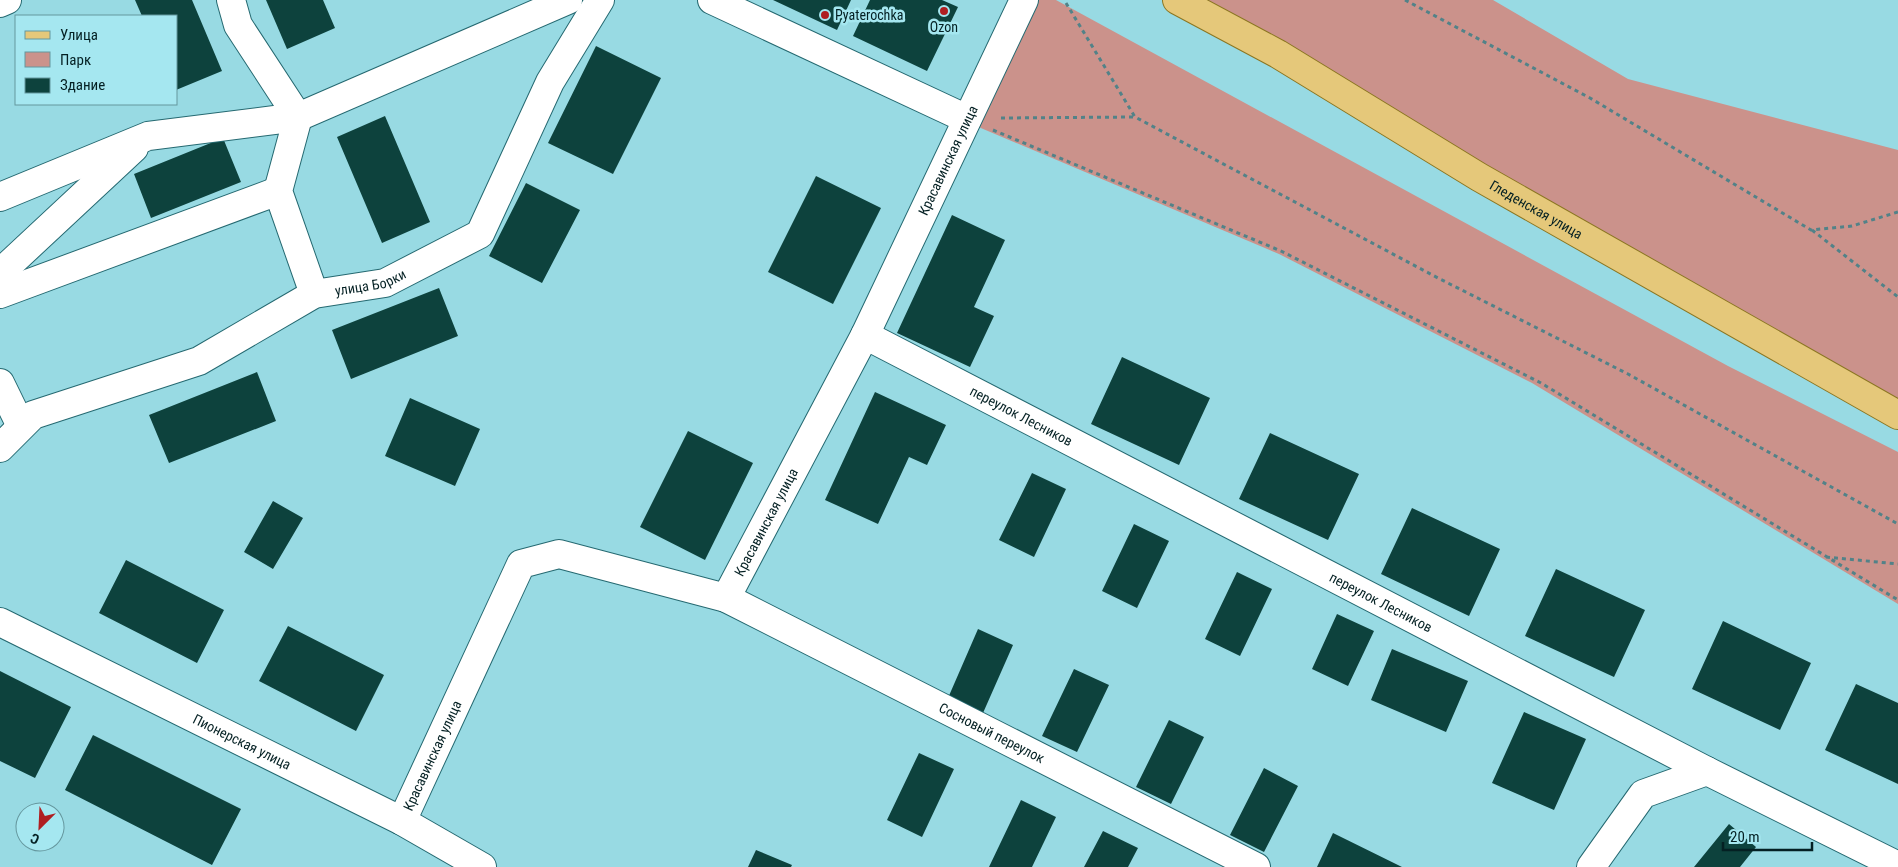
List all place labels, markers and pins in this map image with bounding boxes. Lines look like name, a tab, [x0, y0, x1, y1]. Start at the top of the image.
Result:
marker: Ozon	[938, 5, 950, 17]
place label: Pyaterochka	[835, 7, 903, 23]
marker: Pyaterochka	[819, 9, 831, 21]
place label: Ozon	[930, 19, 958, 35]

